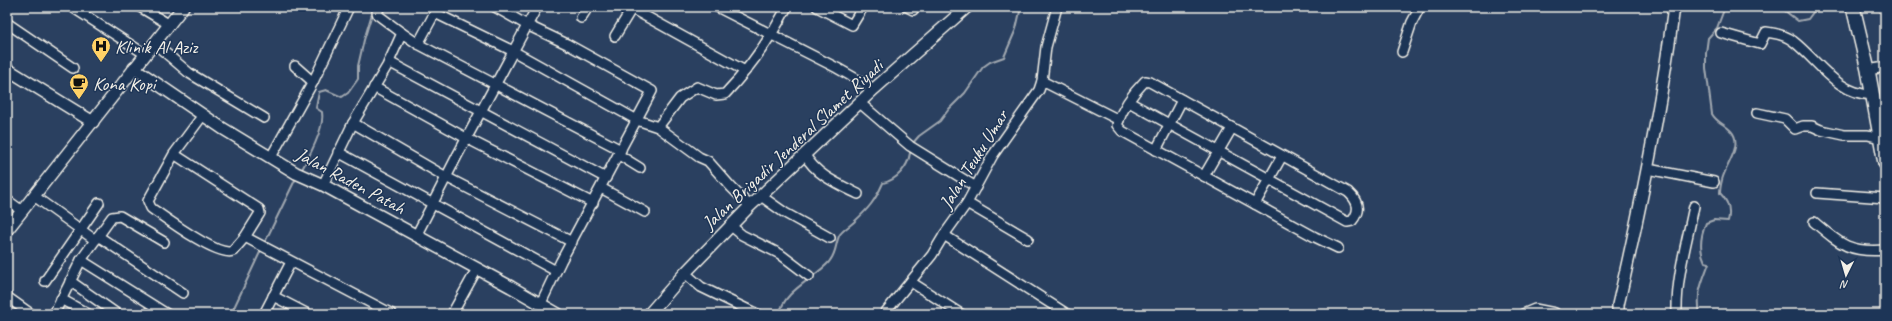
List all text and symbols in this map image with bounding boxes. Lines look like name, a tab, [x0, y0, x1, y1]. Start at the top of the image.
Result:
hospital icon: Klinik Al Aziz	[90, 35, 112, 63]
place label: Klinik Al Aziz	[115, 35, 198, 59]
street label: Jalan Brigadir Jenderal Slamet Riyadi	[696, 53, 890, 236]
cafe icon: Kona Kopi	[68, 72, 90, 100]
place label: Kona Kopi	[93, 72, 158, 96]
street label: Jalan Teuku Umar	[933, 105, 1014, 214]
street label: Jalan Raden Patah	[291, 142, 410, 220]
north arrow	[1826, 255, 1866, 295]
text: N	[1839, 278, 1849, 292]

